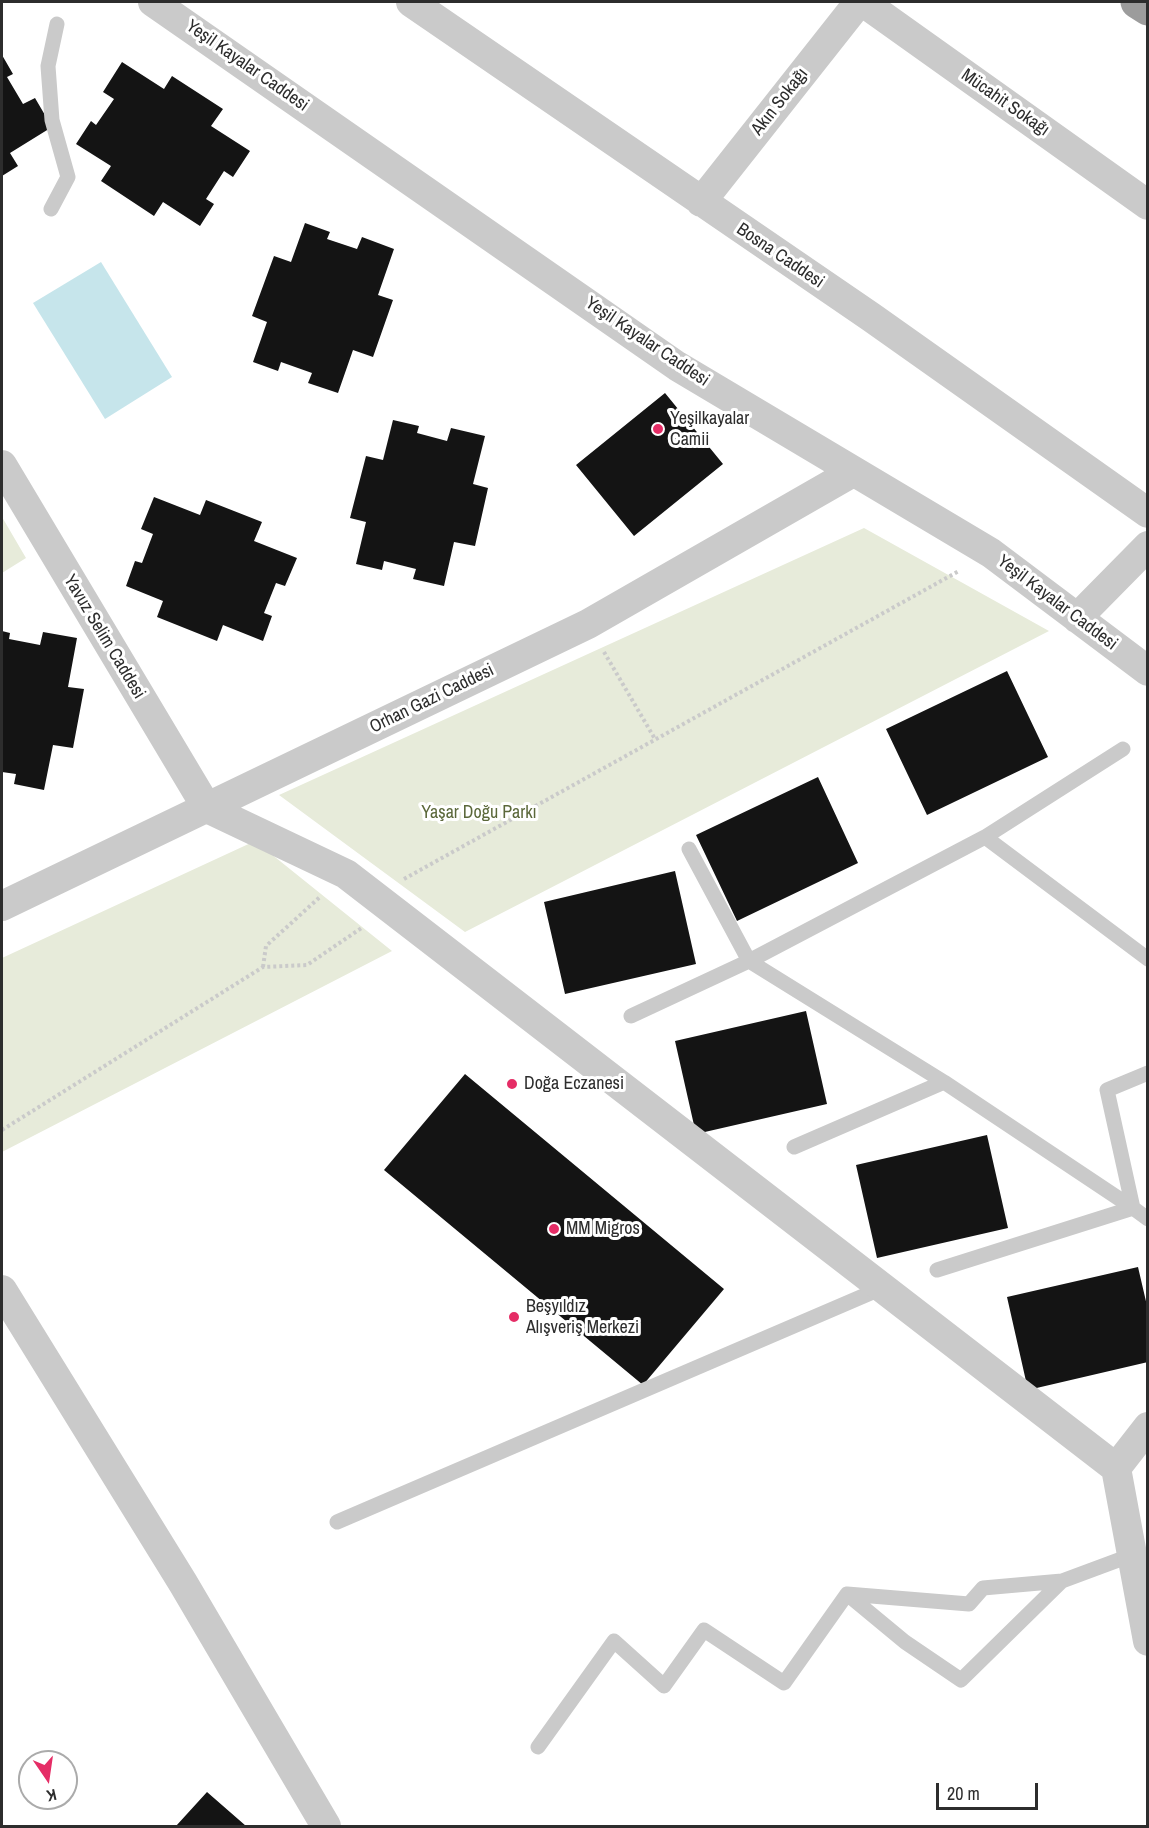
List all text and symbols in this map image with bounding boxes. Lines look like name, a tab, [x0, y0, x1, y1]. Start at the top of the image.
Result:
street label: Yeşil Kayalar Caddesi	[181, 16, 313, 116]
street label: Akın Sokağı	[747, 64, 813, 140]
street label: Mücahit Sokağı	[957, 65, 1053, 141]
street label: Bosna Caddesi	[732, 219, 828, 293]
street label: Yeşil Kayalar Caddesi	[581, 293, 713, 391]
place label: Yeşilkayalar Camii	[670, 408, 749, 450]
marker: Yeşilkayalar Camii	[651, 422, 665, 436]
street label: Yeşil Kayalar Caddesi	[993, 551, 1121, 655]
street label: Yavuz Selim Caddesi	[58, 571, 150, 703]
street label: Orhan Gazi Caddesi	[366, 660, 498, 738]
park label: Yaşar Doğu Parkı	[421, 802, 537, 824]
place label: Doğa Eczanesi	[524, 1073, 624, 1095]
marker: Doğa Eczanesi	[505, 1077, 519, 1091]
place label: MM Migros	[566, 1218, 640, 1240]
marker: MM Migros	[547, 1222, 561, 1236]
place label: Beşyıldız Alışveriş Merkezi	[526, 1296, 639, 1338]
marker: Beşyıldız Alışveriş Merkezi	[507, 1310, 521, 1324]
north arrow	[18, 1750, 78, 1810]
scale bar	[939, 1771, 1041, 1809]
text: 20 m	[947, 1781, 980, 1806]
text: K	[45, 1784, 59, 1807]

